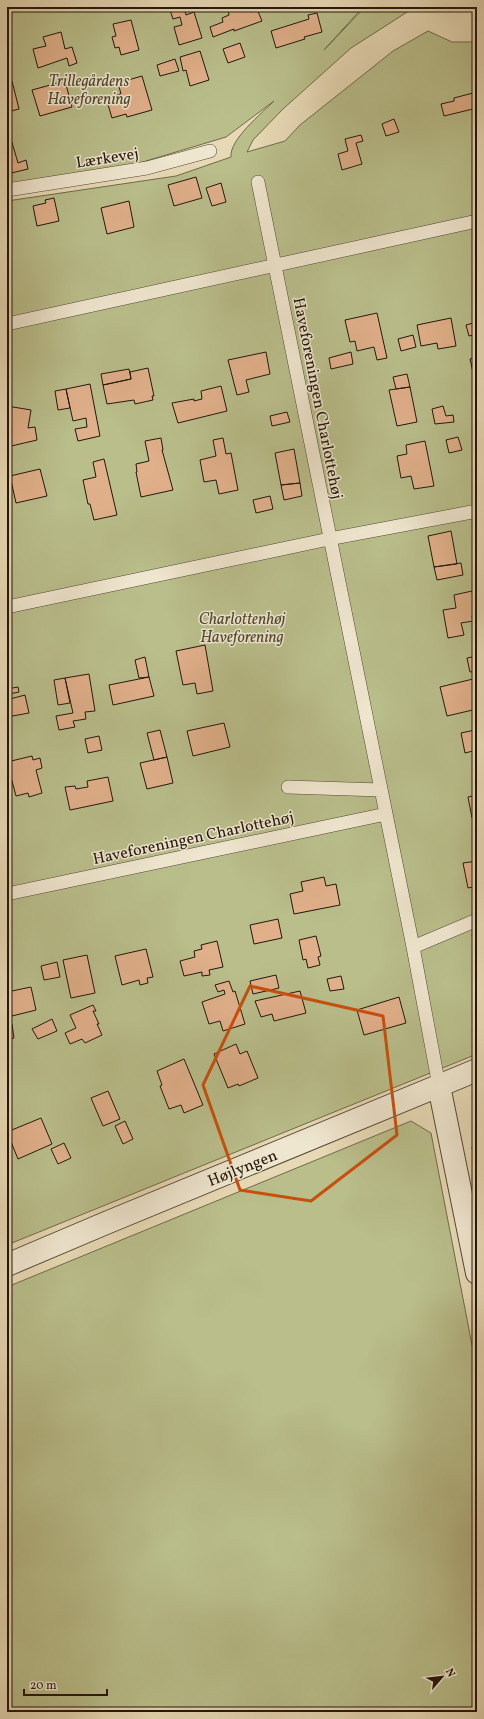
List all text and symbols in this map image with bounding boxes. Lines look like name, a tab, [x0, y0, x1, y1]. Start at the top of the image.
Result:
park label: Trillegårdens Haveforening	[47, 71, 131, 111]
street label: Lærkevej	[74, 143, 140, 175]
street label: Haveforeningen Charlottehøj	[287, 296, 347, 501]
park label: Charlottenhøj Haveforening	[199, 609, 286, 649]
street label: Haveforeningen Charlottehøj	[91, 807, 296, 871]
street label: Højlyngen	[205, 1145, 281, 1193]
north arrow	[422, 1657, 462, 1697]
text: N	[441, 1666, 458, 1680]
scale bar	[24, 1671, 107, 1697]
text: 20 m	[30, 1678, 57, 1694]

